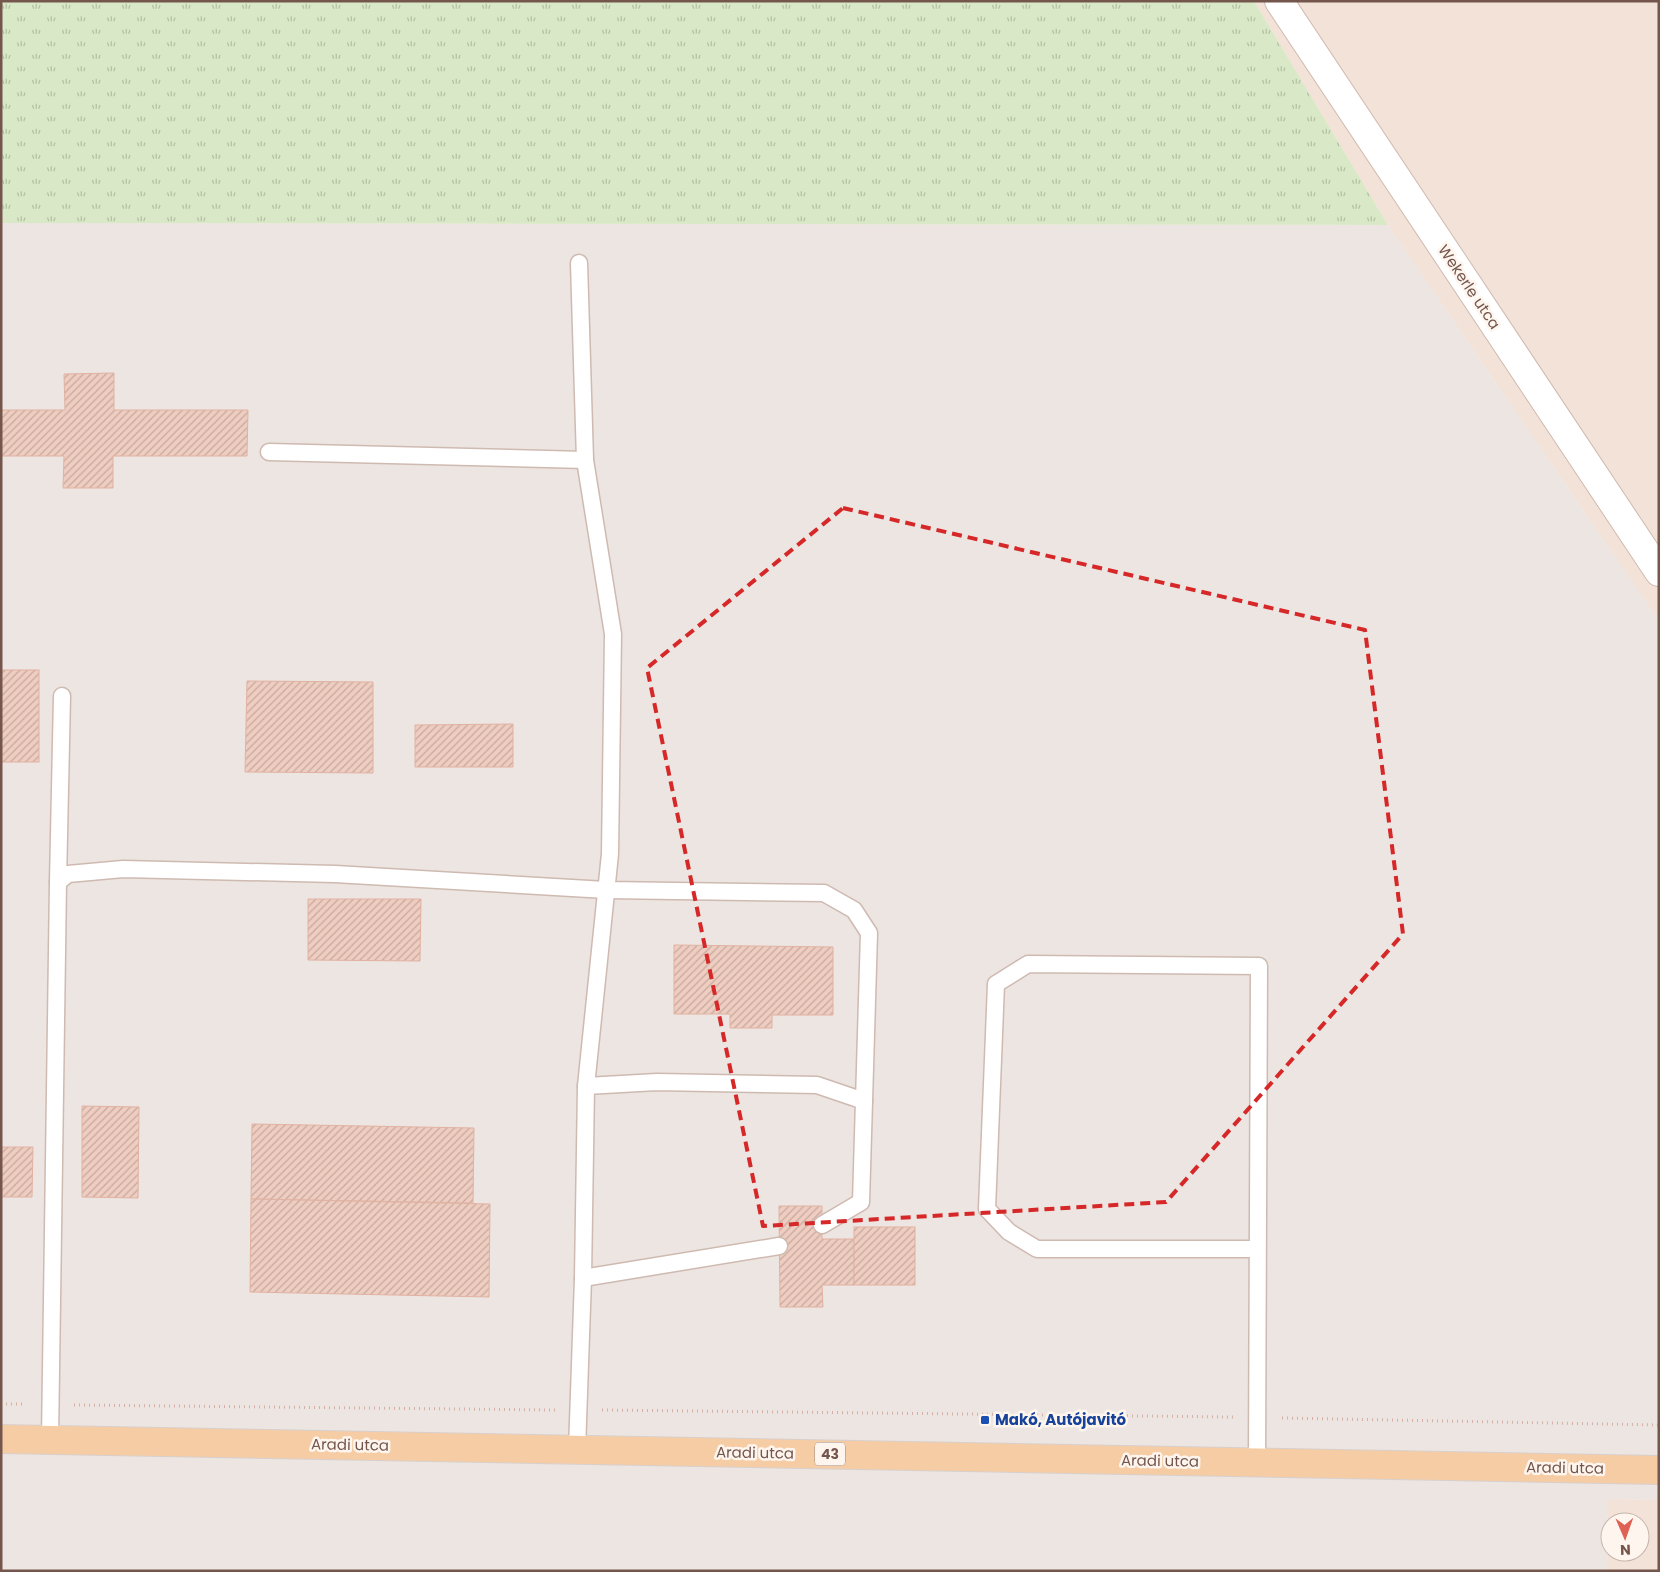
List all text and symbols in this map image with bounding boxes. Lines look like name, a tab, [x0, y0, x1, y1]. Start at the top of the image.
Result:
street label: Wekerle utca	[1433, 240, 1505, 333]
place label: Makó, Autójavitó	[995, 1409, 1127, 1430]
marker: Makó, Autójavitó	[979, 1414, 991, 1426]
street label: Aradi utca	[311, 1433, 389, 1456]
street label: Aradi utca	[716, 1441, 794, 1464]
road number: 43	[815, 1442, 845, 1466]
street label: Aradi utca	[1121, 1449, 1199, 1472]
street label: Aradi utca	[1526, 1456, 1604, 1479]
north arrow	[1600, 1512, 1650, 1562]
text: N	[1620, 1540, 1631, 1560]

